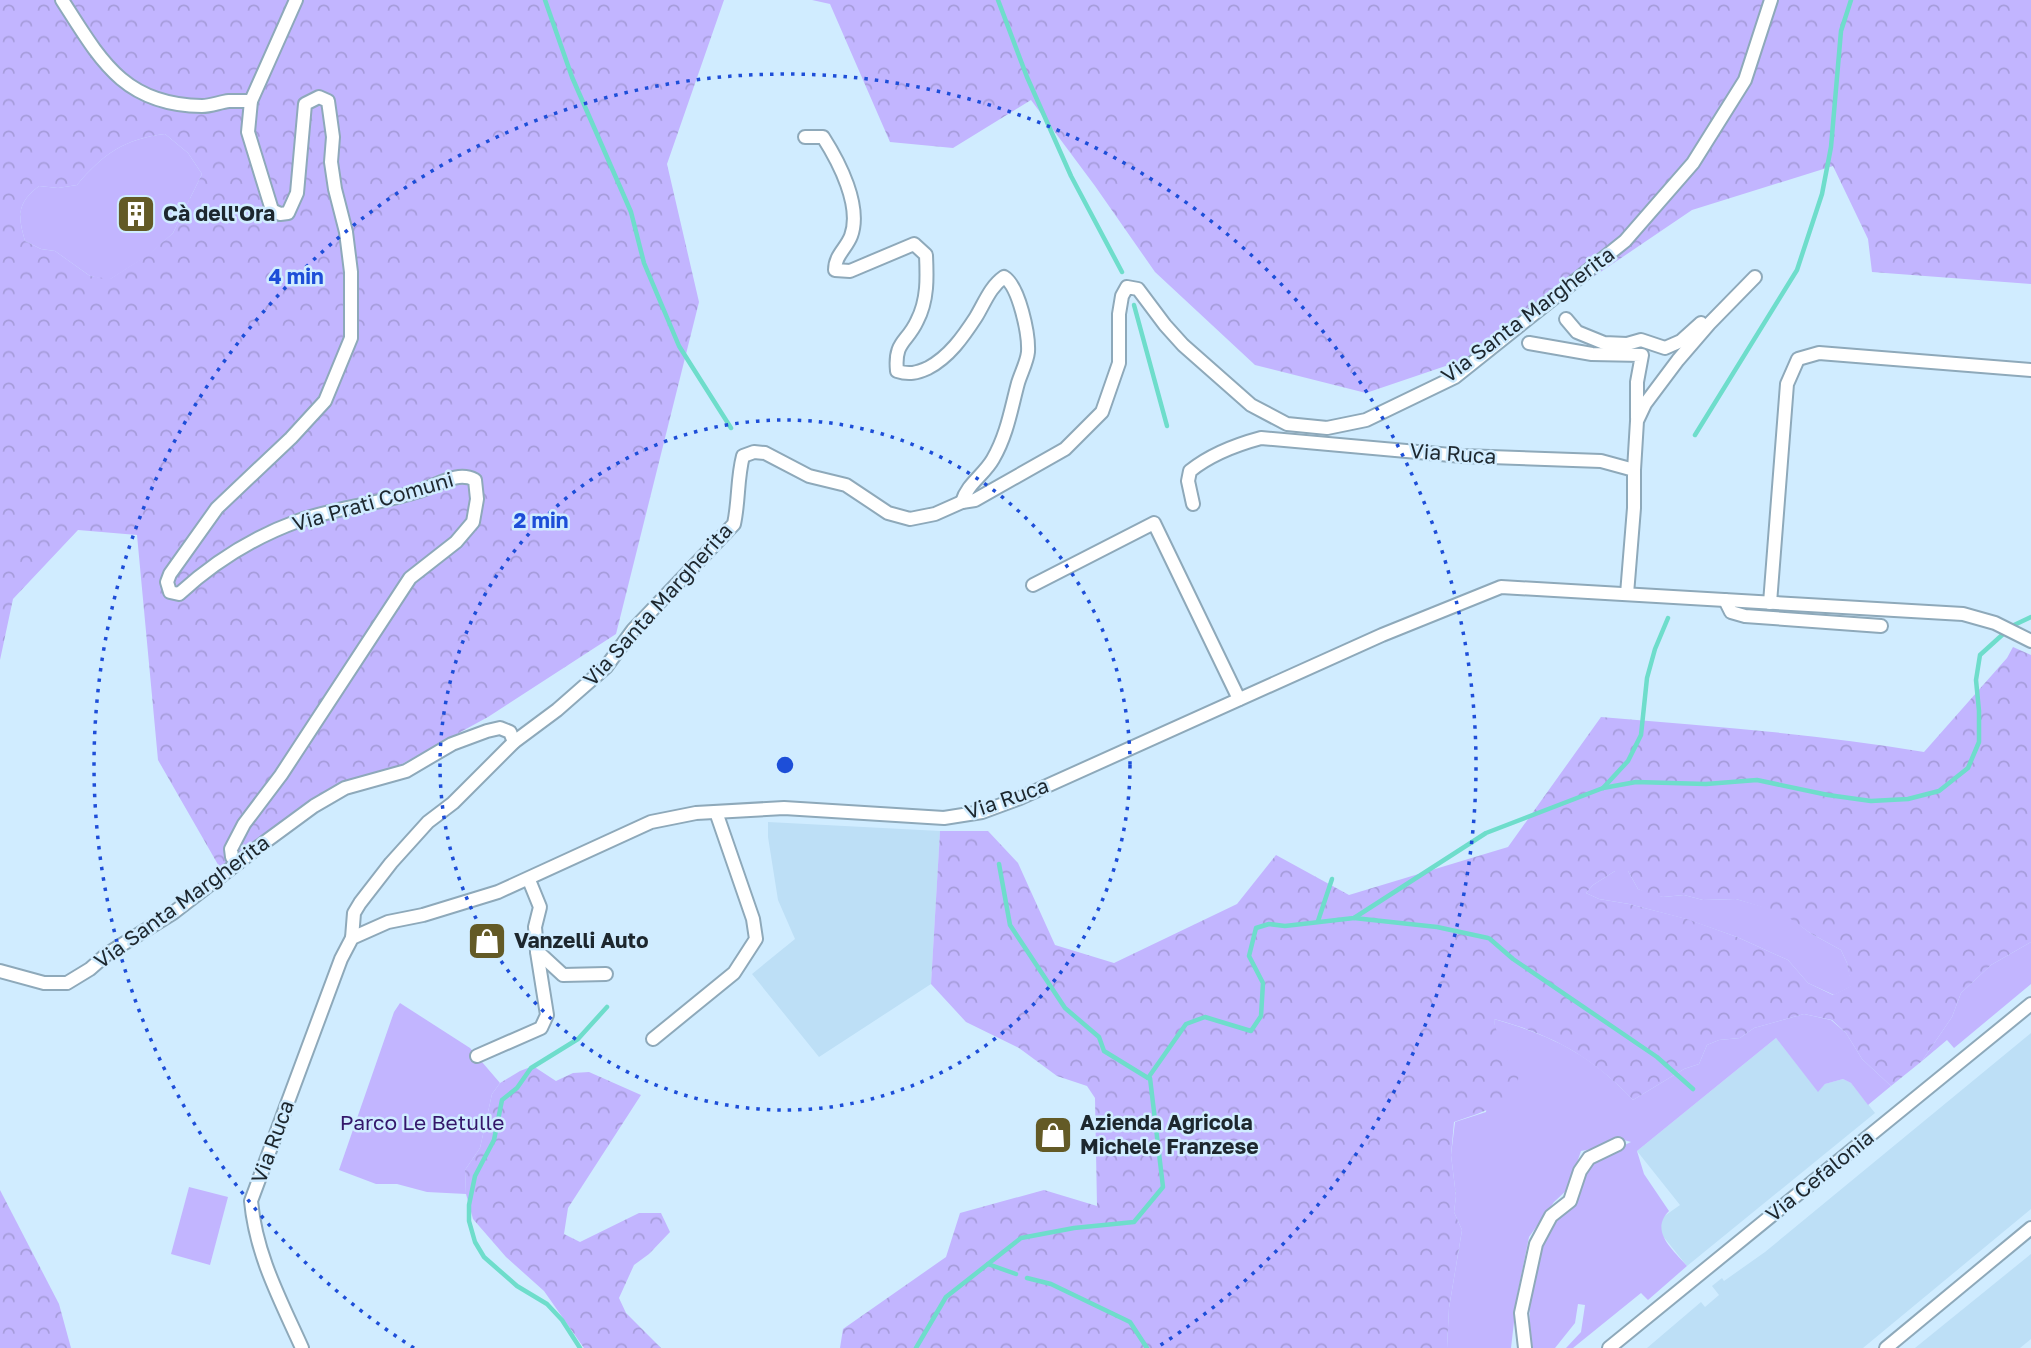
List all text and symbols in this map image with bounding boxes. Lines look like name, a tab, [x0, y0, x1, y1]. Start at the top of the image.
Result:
building icon: Cà dell'Ora	[115, 193, 157, 235]
place label: Cà dell'Ora	[163, 200, 275, 226]
street label: Via Santa Margherita	[1436, 241, 1619, 388]
text: 4 min	[268, 263, 324, 289]
street label: Via Ruca	[1409, 437, 1497, 469]
street label: Via Prati Comuni	[289, 466, 456, 536]
text: 2 min	[514, 507, 568, 533]
street label: Via Santa Margherita	[577, 517, 737, 691]
centre of rings	[773, 753, 797, 777]
street label: Via Ruca	[961, 772, 1052, 824]
street label: Via Santa Margherita	[89, 829, 274, 974]
shop icon: Vanzelli Auto	[466, 920, 508, 962]
place label: Vanzelli Auto	[514, 927, 649, 953]
street label: Via Ruca	[245, 1096, 299, 1187]
park label: Parco Le Betulle	[340, 1109, 504, 1135]
place label: Azienda Agricola Michele Franzese	[1080, 1109, 1259, 1159]
shop icon: Azienda Agricola Michele Franzese	[1032, 1114, 1074, 1156]
street label: Via Cefalonia	[1760, 1124, 1879, 1227]

